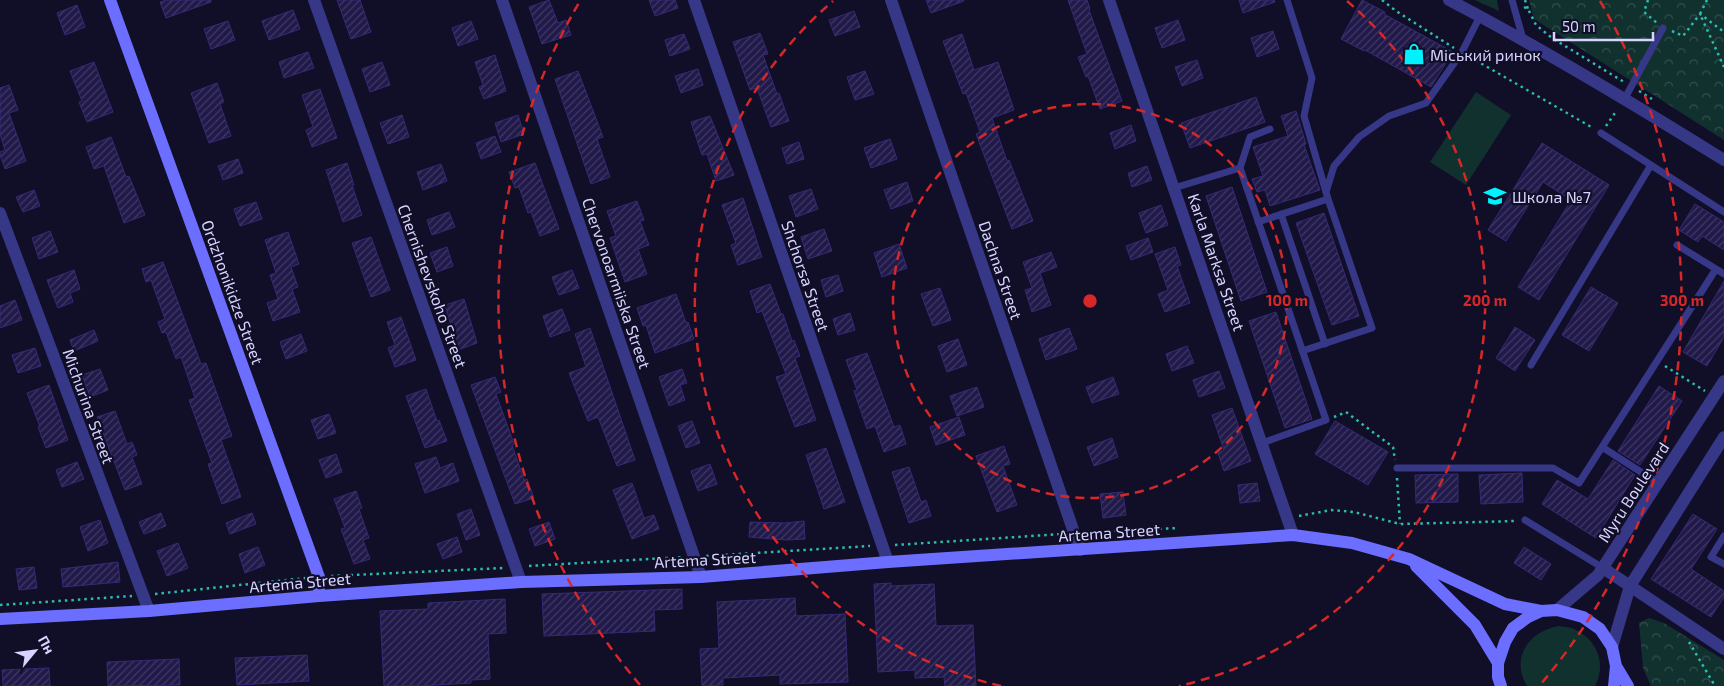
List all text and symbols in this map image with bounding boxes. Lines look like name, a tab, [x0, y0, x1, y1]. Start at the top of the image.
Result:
scale bar	[1554, 10, 1653, 42]
text: 50 m	[1562, 17, 1596, 35]
shop icon: Міський ринок	[1401, 41, 1427, 67]
place label: Міський ринок	[1430, 45, 1541, 64]
school or university icon: Школа №7	[1482, 183, 1508, 209]
place label: Школа №7	[1512, 187, 1591, 206]
street label: Karla Marksa Street	[1185, 191, 1249, 333]
street label: Chervonoarmiiska Street	[579, 195, 655, 371]
street label: Chernishevskoho Street	[395, 202, 471, 370]
street label: Ordzhonikidze Street	[198, 217, 268, 367]
street label: Shchorsa Street	[778, 218, 834, 334]
street label: Dachna Street	[975, 218, 1027, 322]
text: 100 m	[1266, 291, 1308, 309]
text: 200 m	[1463, 291, 1507, 309]
text: 300 m	[1660, 291, 1704, 309]
centre of rings	[1081, 292, 1099, 310]
street label: Michurina Street	[59, 346, 119, 466]
street label: Myru Boulevard	[1594, 438, 1672, 546]
street label: Artema Street	[1058, 519, 1160, 545]
street label: Artema Street	[654, 547, 756, 571]
street label: Artema Street	[248, 568, 352, 596]
north arrow	[10, 626, 60, 676]
text: Пн	[35, 632, 59, 657]

